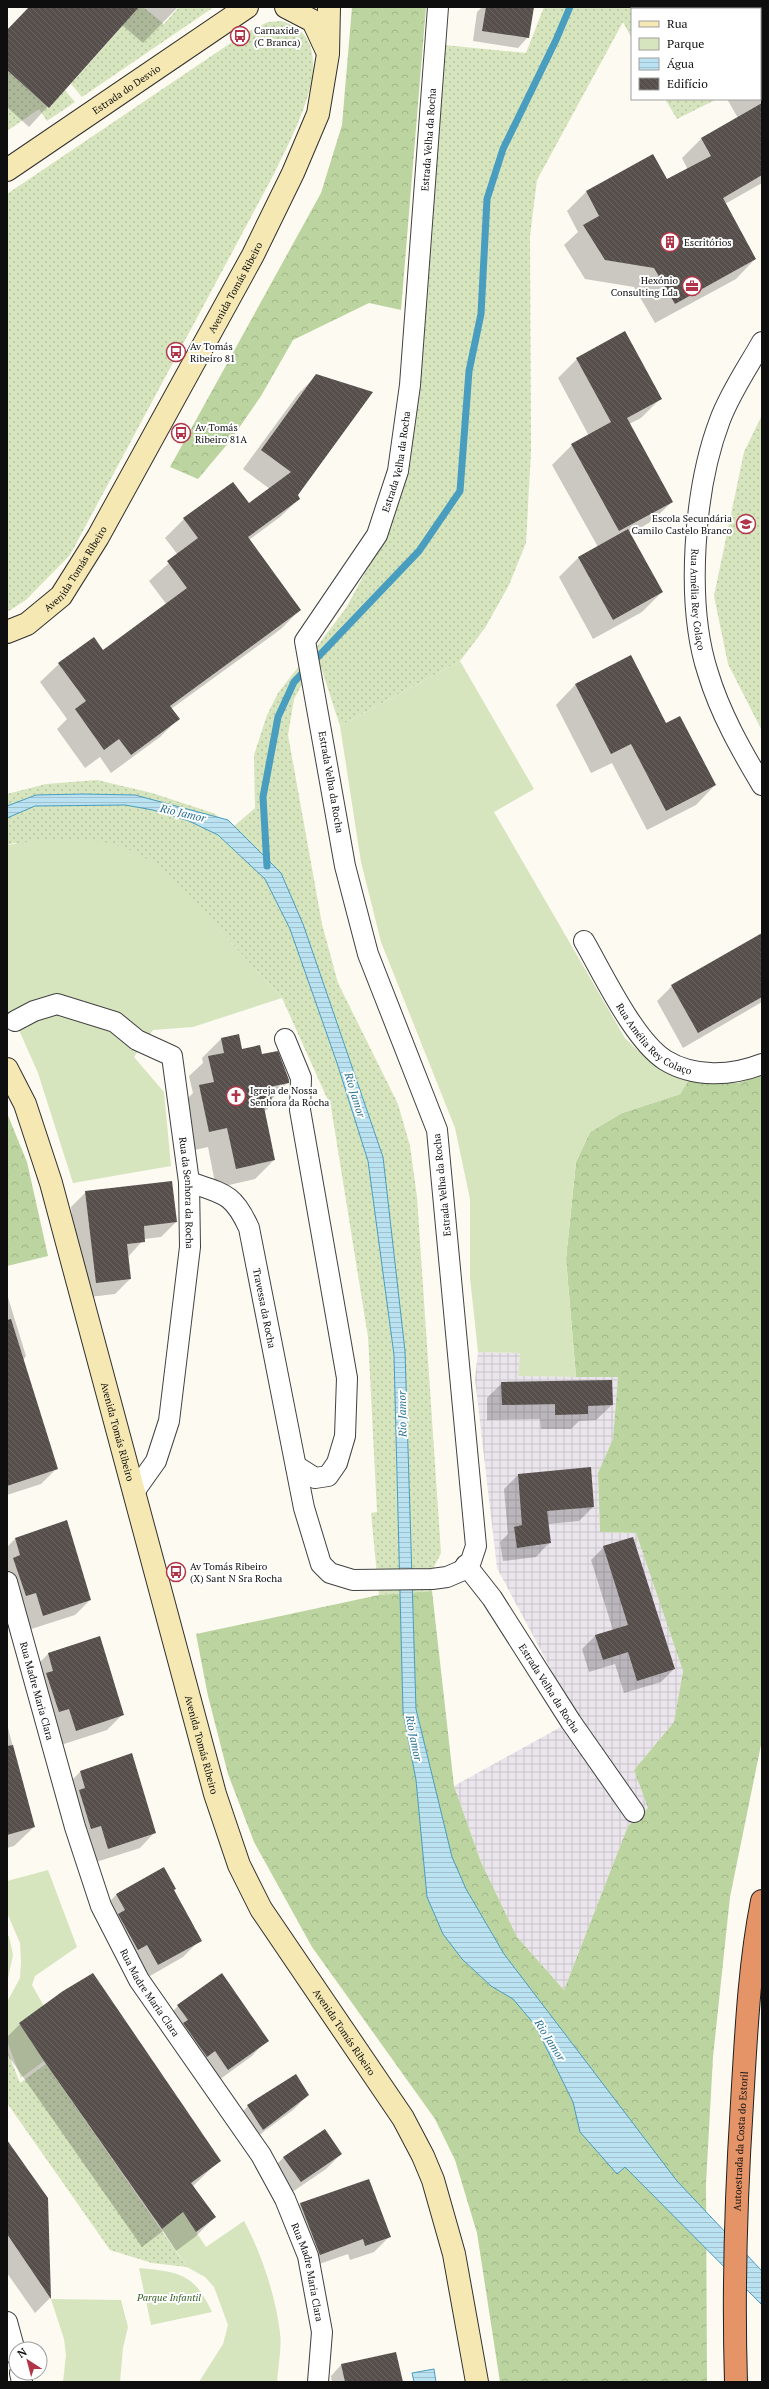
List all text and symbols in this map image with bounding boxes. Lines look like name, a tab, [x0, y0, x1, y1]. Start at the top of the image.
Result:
legend	[631, 8, 761, 100]
text: Rua	[667, 16, 688, 31]
place label: Carnaxide (C Branca)	[254, 24, 300, 49]
bus stop icon: Carnaxide (C Branca)	[229, 25, 251, 47]
text: Parque	[667, 36, 704, 51]
text: Água	[667, 56, 694, 71]
street label: Estrada do Desvio	[90, 61, 163, 117]
text: Edifício	[667, 76, 708, 91]
street label: Estrada Velha da Rocha	[418, 88, 438, 192]
building icon: Escritórios	[659, 231, 681, 253]
place label: Escritórios	[684, 236, 732, 249]
street label: Avenida Tomás Ribeiro	[205, 239, 265, 335]
place label: Hexónio Consulting Lda	[611, 274, 678, 299]
office icon: Hexónio Consulting Lda	[681, 275, 703, 297]
place label: Av Tomás Ribeiro 81	[190, 340, 235, 365]
bus stop icon: Av Tomás Ribeiro 81	[165, 341, 187, 363]
street label: Estrada Velha da Rocha	[378, 410, 413, 514]
place label: Av Tomás Ribeiro 81A	[195, 421, 247, 446]
bus stop icon: Av Tomás Ribeiro 81A	[170, 422, 192, 444]
place label: Escola Secundária Camilo Castelo Branco	[631, 512, 732, 537]
school or university icon: Escola Secundária Camilo Castelo Branco	[735, 513, 757, 535]
street label: Avenida Tomás Ribeiro	[41, 523, 110, 614]
street label: Rua Amélia Rey Colaço	[688, 548, 708, 652]
street label: Estrada Velha da Rocha	[316, 730, 346, 834]
water label: Rio Jamor	[158, 801, 208, 825]
street label: Rua Amélia Rey Colaço	[614, 1001, 694, 1077]
water label: Rio Jamor	[341, 1070, 369, 1120]
place label: Igreja de Nossa Senhora da Rocha	[250, 1084, 329, 1109]
church icon: Igreja de Nossa Senhora da Rocha	[225, 1085, 247, 1107]
street label: Estrada Velha da Rocha	[430, 1133, 454, 1237]
street label: Rua da Senhora da Rocha	[176, 1136, 197, 1249]
street label: Travessa da Rocha	[251, 1267, 279, 1349]
street label: Avenida Tomás Ribeiro	[98, 1381, 137, 1483]
water label: Rio Jamor	[395, 1390, 409, 1438]
place label: Av Tomás Ribeiro (X) Sant N Sra Rocha	[190, 1560, 282, 1585]
bus stop icon: Av Tomás Ribeiro (X) Sant N Sra Rocha	[165, 1561, 187, 1583]
street label: Rua Madre Maria Clara	[17, 1640, 57, 1742]
street label: Estrada Velha da Rocha	[516, 1641, 583, 1735]
street label: Avenida Tomás Ribeiro	[182, 1694, 221, 1796]
water label: Rio Jamor	[403, 1713, 425, 1763]
street label: Rua Madre Maria Clara	[117, 1946, 183, 2039]
street label: Avenida Tomás Ribeiro	[311, 1986, 379, 2078]
water label: Rio Jamor	[531, 2016, 569, 2064]
street label: Autoestrada da Costa do Estoril	[730, 2071, 750, 2211]
street label: Rua Madre Maria Clara	[289, 2221, 326, 2322]
park label: Parque Infantil	[136, 2291, 201, 2304]
north arrow	[8, 2341, 48, 2381]
text: N	[15, 2344, 30, 2361]

